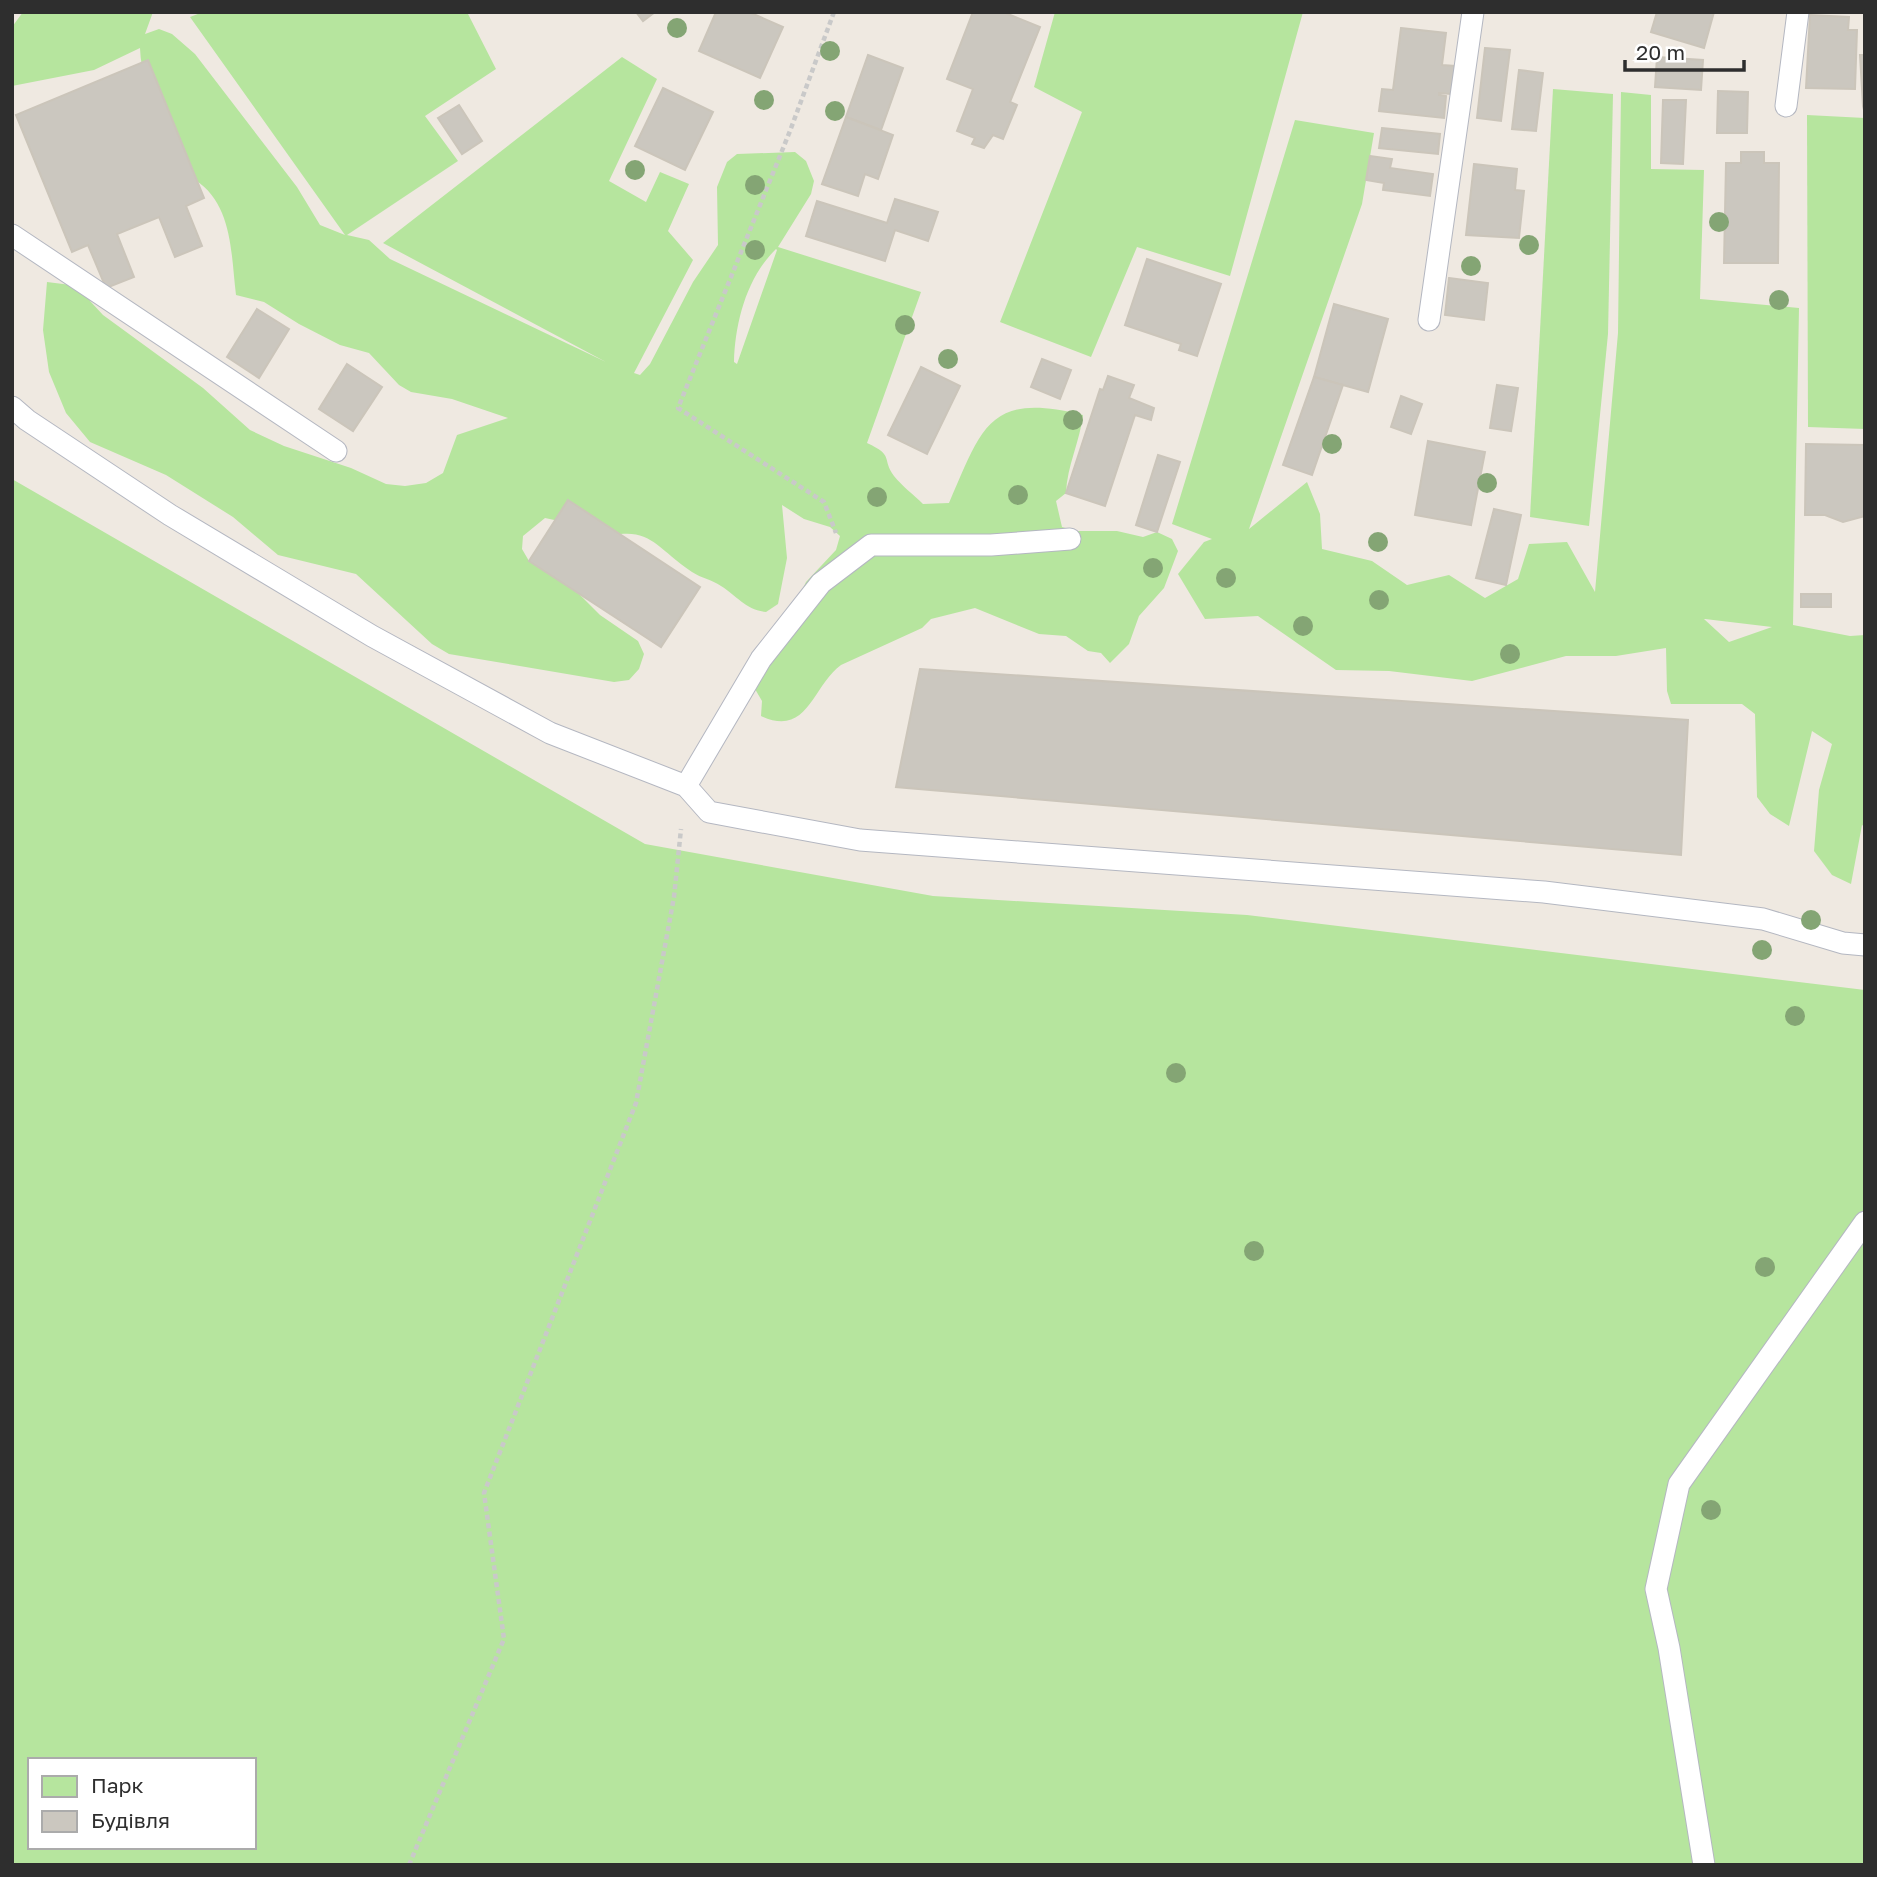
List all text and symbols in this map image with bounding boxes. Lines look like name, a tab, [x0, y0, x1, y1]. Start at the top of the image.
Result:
scale bar	[1625, 28, 1744, 72]
text: 20 m	[1636, 39, 1685, 65]
legend	[28, 1758, 256, 1849]
text: Парк	[91, 1772, 144, 1798]
text: Будівля	[91, 1807, 170, 1833]

